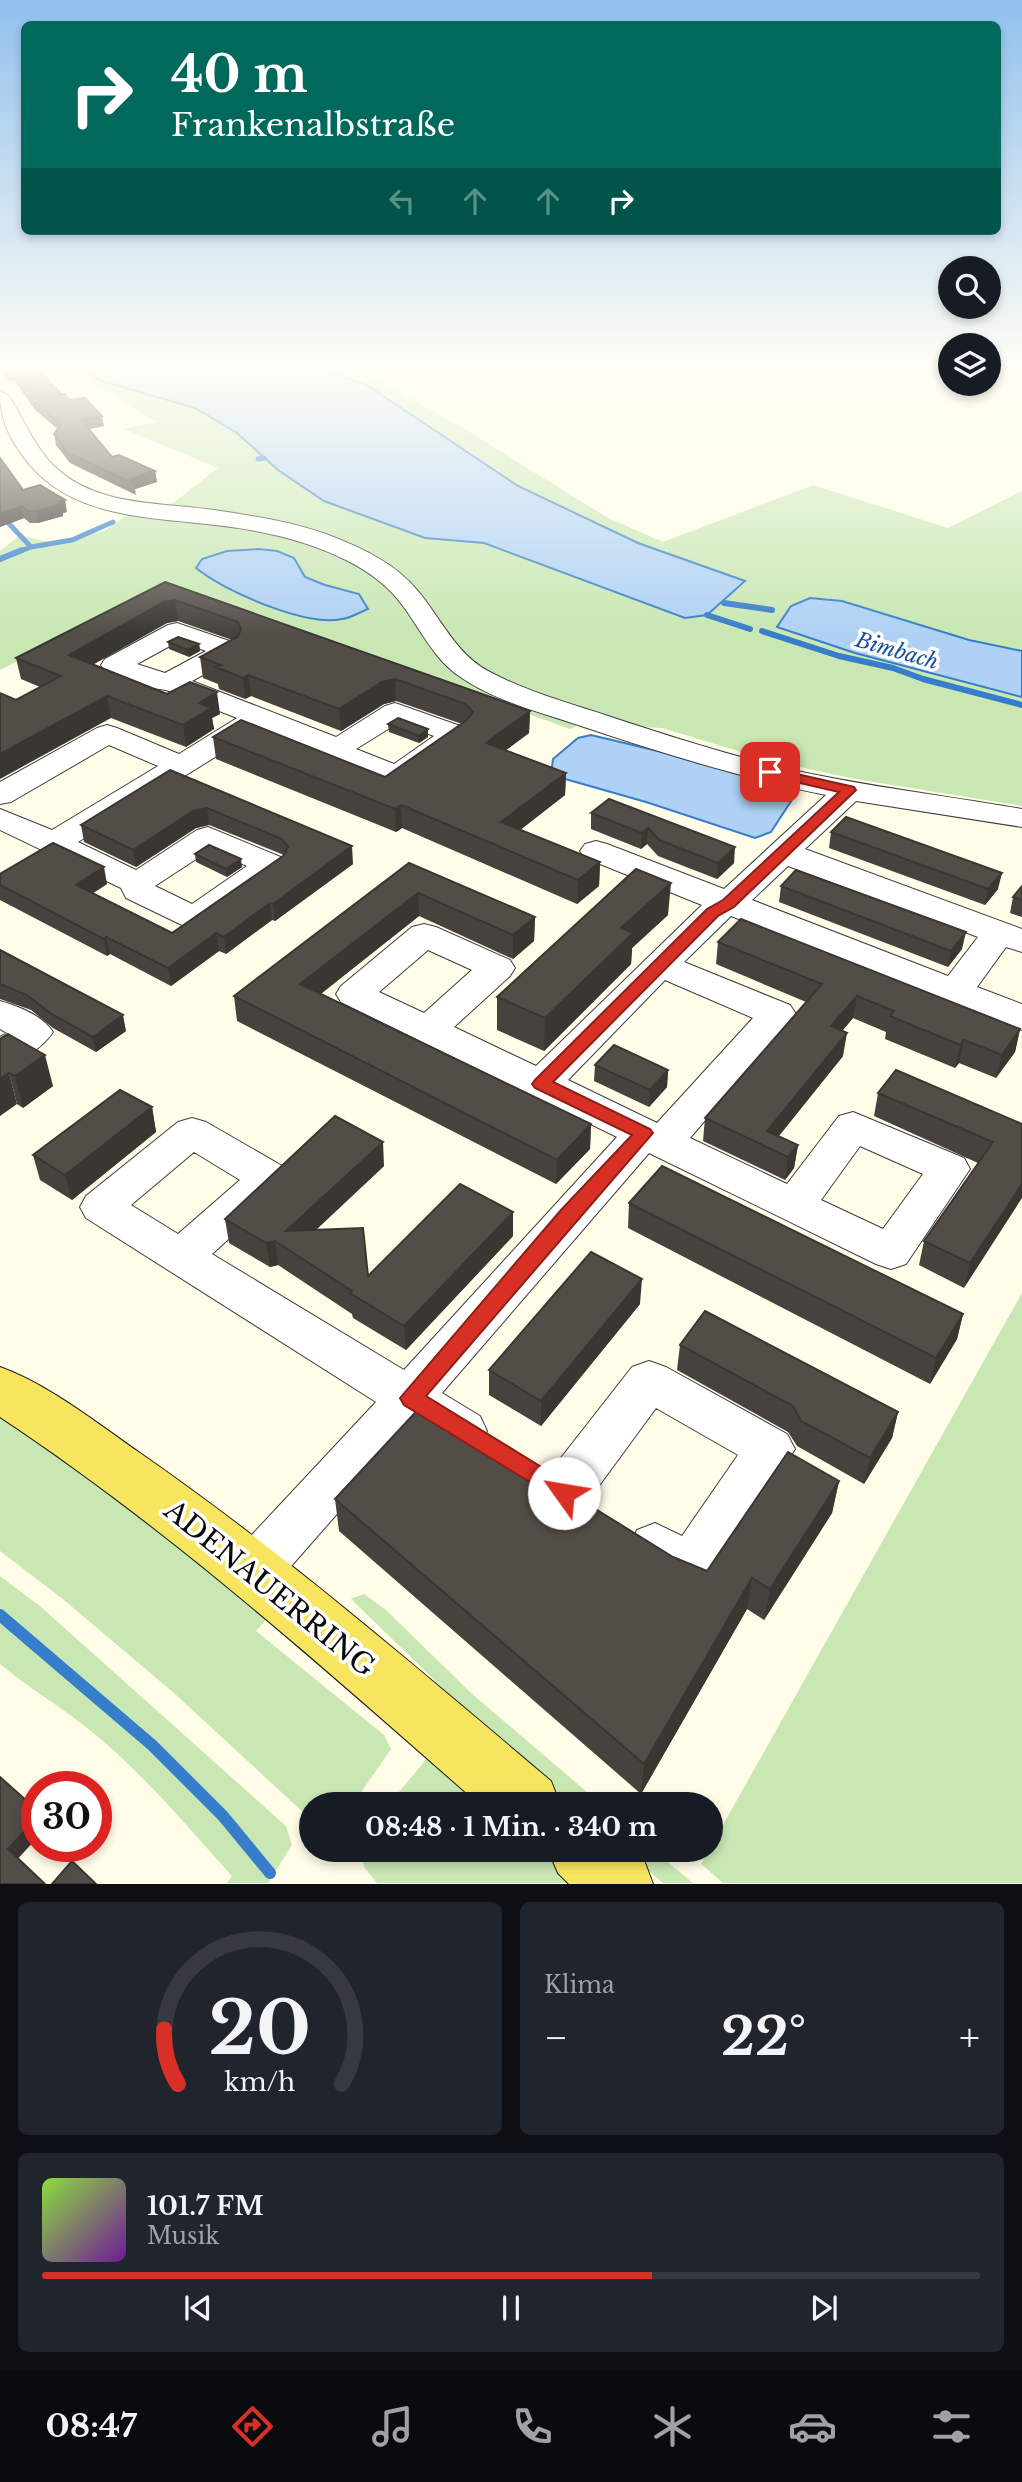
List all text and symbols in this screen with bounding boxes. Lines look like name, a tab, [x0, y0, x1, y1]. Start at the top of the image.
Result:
text: 40 m	[171, 44, 308, 105]
icon: right	[56, 49, 147, 140]
text: Frankenalbstraße	[171, 105, 455, 145]
icon: left	[383, 182, 421, 220]
icon: ahead	[456, 182, 494, 220]
icon: ahead	[529, 182, 567, 220]
icon: right	[602, 182, 640, 220]
map controls	[938, 256, 1001, 396]
button: search	[938, 256, 1001, 319]
button: layers	[938, 333, 1001, 396]
water label: Bimbach	[852, 627, 941, 675]
pin	[740, 742, 800, 802]
icon: arrive	[751, 753, 789, 791]
position arrow	[527, 1456, 601, 1530]
street label: ADENAUERRING	[156, 1492, 382, 1684]
speed limit sign: 30	[21, 1771, 112, 1862]
text: 08:48 · 1 Min. · 340 m	[365, 1811, 657, 1843]
text: Klima	[544, 1971, 615, 1999]
text: 20	[209, 1984, 311, 2075]
text: 22°	[721, 2005, 806, 2069]
text: −	[544, 2014, 568, 2061]
text: +	[959, 2014, 980, 2061]
text: km/h	[225, 2067, 295, 2098]
text: 101.7 FM	[147, 2190, 264, 2222]
text: Musik	[147, 2222, 219, 2250]
icon: previous	[179, 2289, 217, 2327]
icon: pause	[492, 2289, 530, 2327]
icon: next	[805, 2289, 843, 2327]
icon: directions	[228, 2402, 277, 2451]
icon: music	[368, 2402, 417, 2451]
icon: phone	[508, 2402, 557, 2451]
icon: climate	[648, 2402, 697, 2451]
icon: car	[788, 2402, 837, 2451]
icon: filters	[927, 2402, 976, 2451]
text: 08:47	[45, 2406, 137, 2446]

